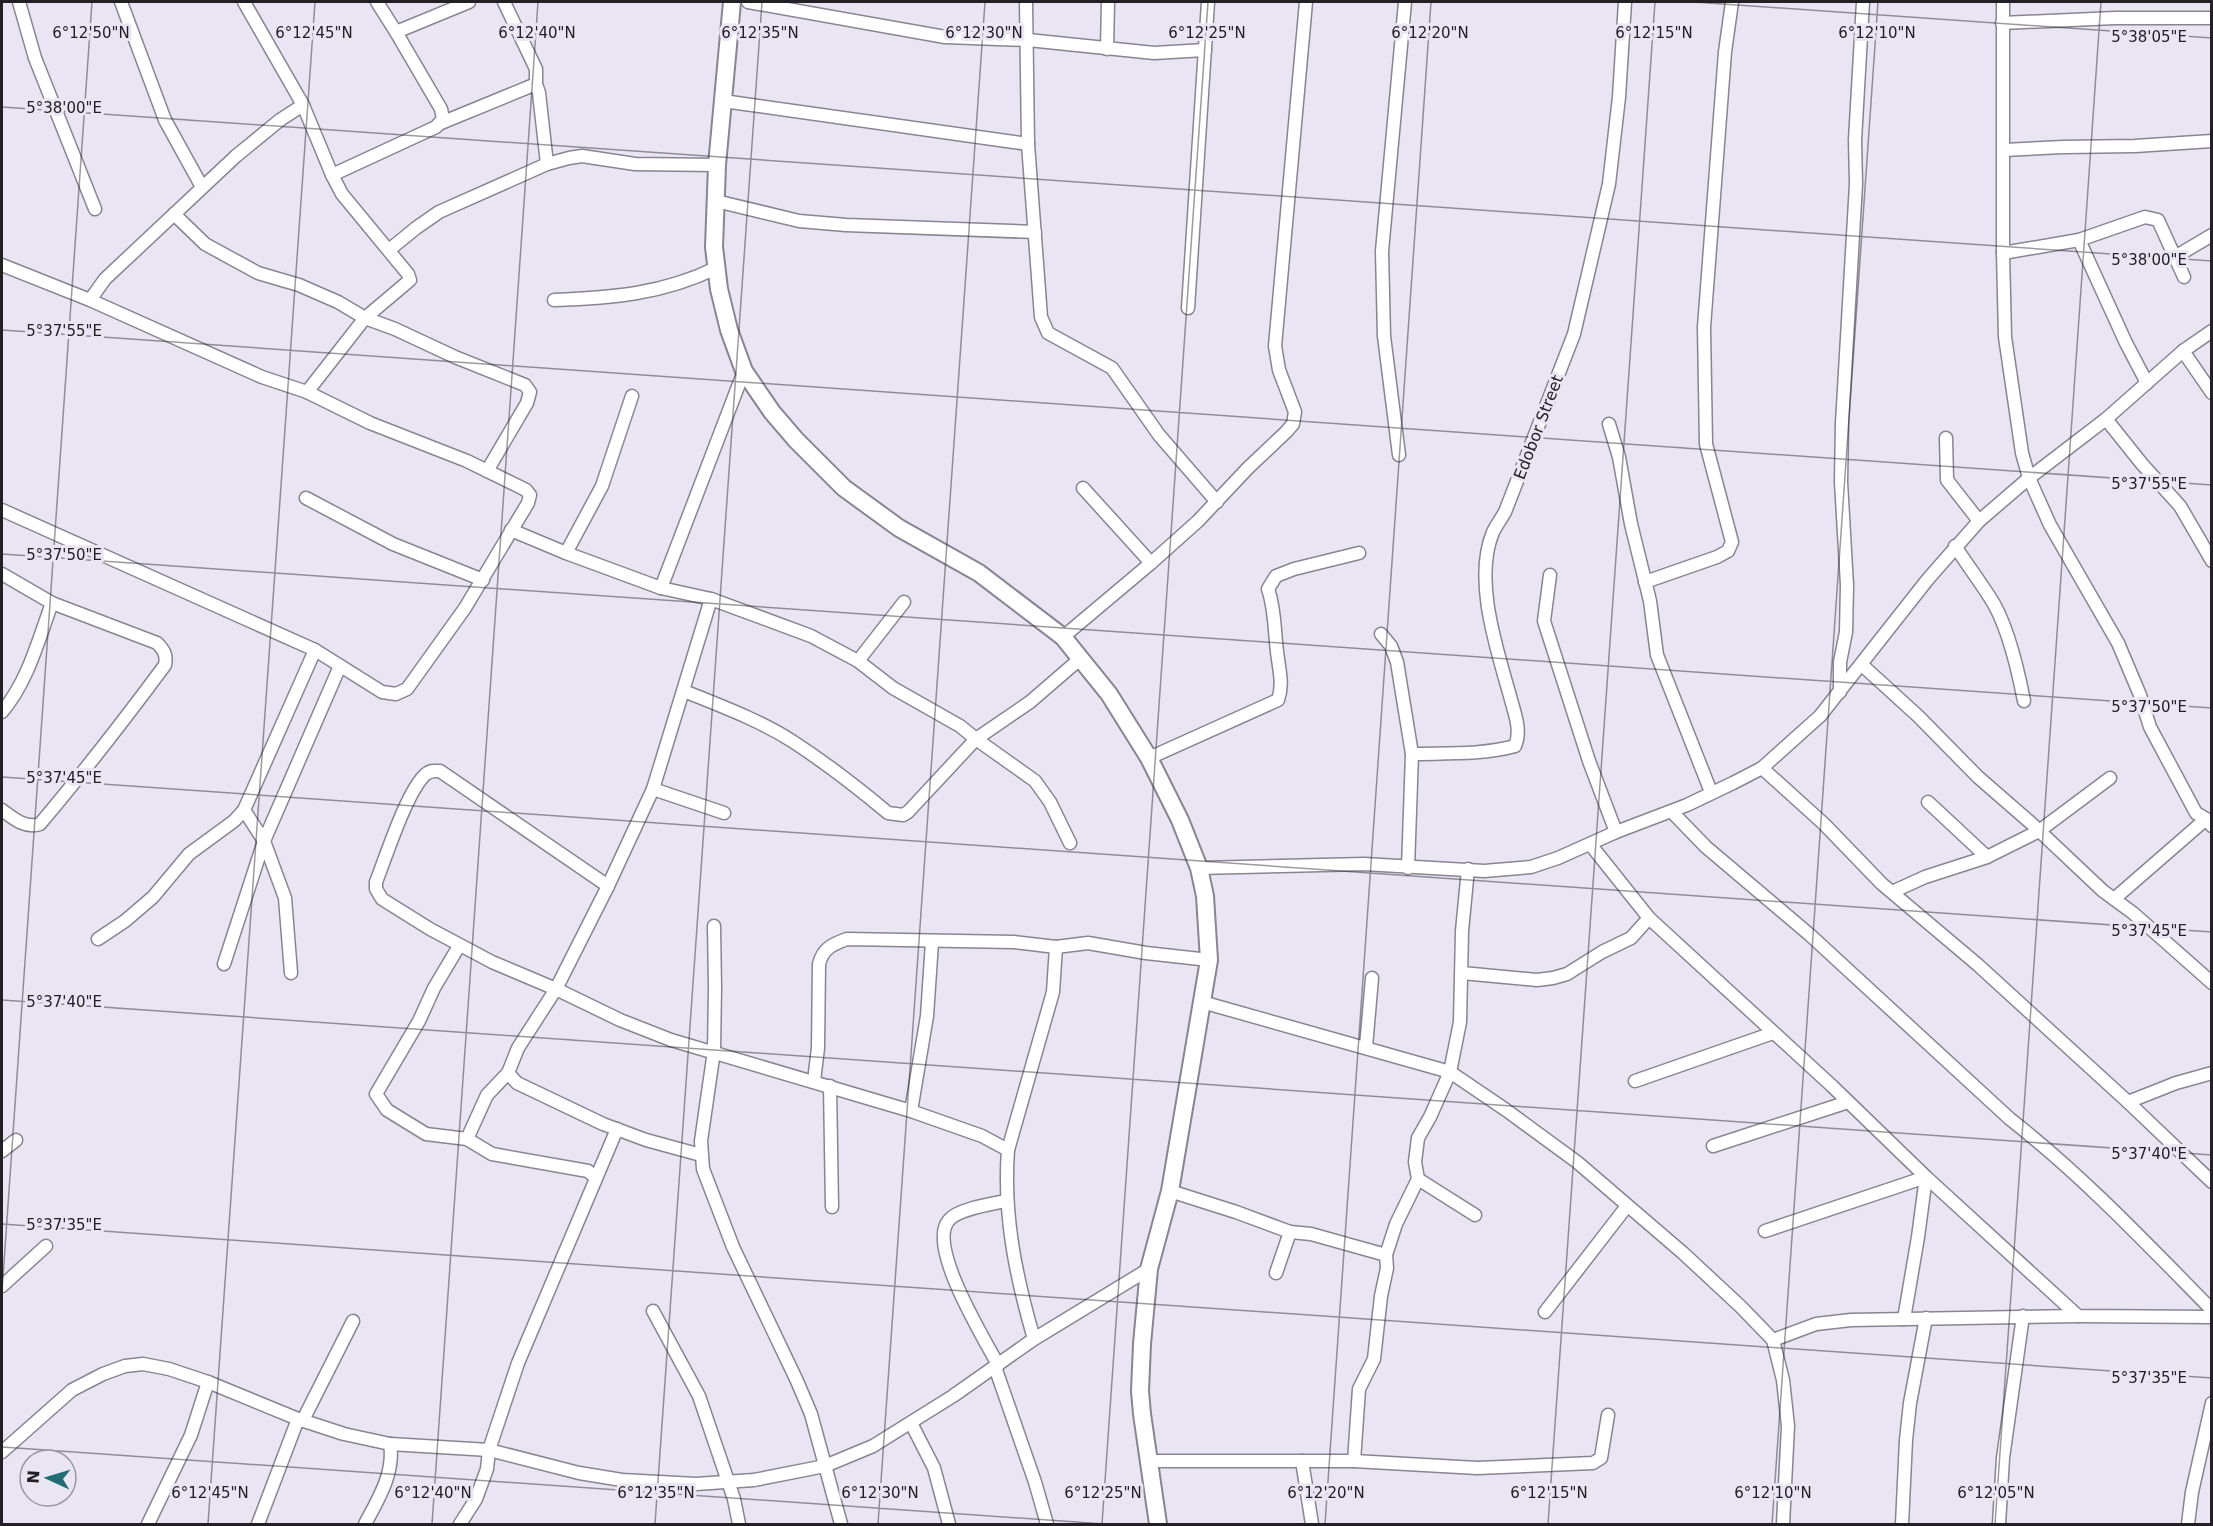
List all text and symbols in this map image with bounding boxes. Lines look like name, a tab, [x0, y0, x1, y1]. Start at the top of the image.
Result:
text: 6°12'50"N	[52, 24, 130, 42]
text: 6°12'45"N	[275, 24, 353, 42]
text: 6°12'40"N	[498, 24, 576, 42]
text: 6°12'35"N	[721, 24, 799, 42]
text: 6°12'30"N	[945, 24, 1023, 42]
text: 6°12'25"N	[1168, 24, 1246, 42]
text: 6°12'20"N	[1391, 24, 1469, 42]
text: 6°12'15"N	[1615, 24, 1693, 42]
text: 6°12'10"N	[1838, 24, 1916, 42]
text: 5°38'05"E	[2111, 28, 2187, 46]
text: 5°38'00"E	[26, 99, 102, 117]
text: 5°38'00"E	[2111, 251, 2187, 269]
text: 5°37'55"E	[26, 322, 102, 340]
street label: Edobor Street	[1510, 372, 1567, 482]
text: 5°37'55"E	[2111, 475, 2187, 493]
text: 5°37'50"E	[26, 546, 102, 564]
text: 5°37'50"E	[2111, 698, 2187, 716]
text: 5°37'45"E	[26, 769, 102, 787]
text: 5°37'45"E	[2111, 922, 2187, 940]
text: 5°37'40"E	[26, 993, 102, 1011]
text: 5°37'40"E	[2111, 1145, 2187, 1163]
text: 5°37'35"E	[26, 1216, 102, 1234]
text: 5°37'35"E	[2111, 1369, 2187, 1387]
north arrow	[18, 1448, 78, 1508]
text: N	[24, 1470, 43, 1484]
text: 6°12'45"N	[171, 1484, 249, 1502]
text: 6°12'40"N	[394, 1484, 472, 1502]
text: 6°12'35"N	[617, 1484, 695, 1502]
text: 6°12'30"N	[841, 1484, 919, 1502]
text: 6°12'25"N	[1064, 1484, 1142, 1502]
text: 6°12'20"N	[1287, 1484, 1365, 1502]
text: 6°12'15"N	[1510, 1484, 1588, 1502]
text: 6°12'10"N	[1734, 1484, 1812, 1502]
text: 6°12'05"N	[1957, 1484, 2035, 1502]

